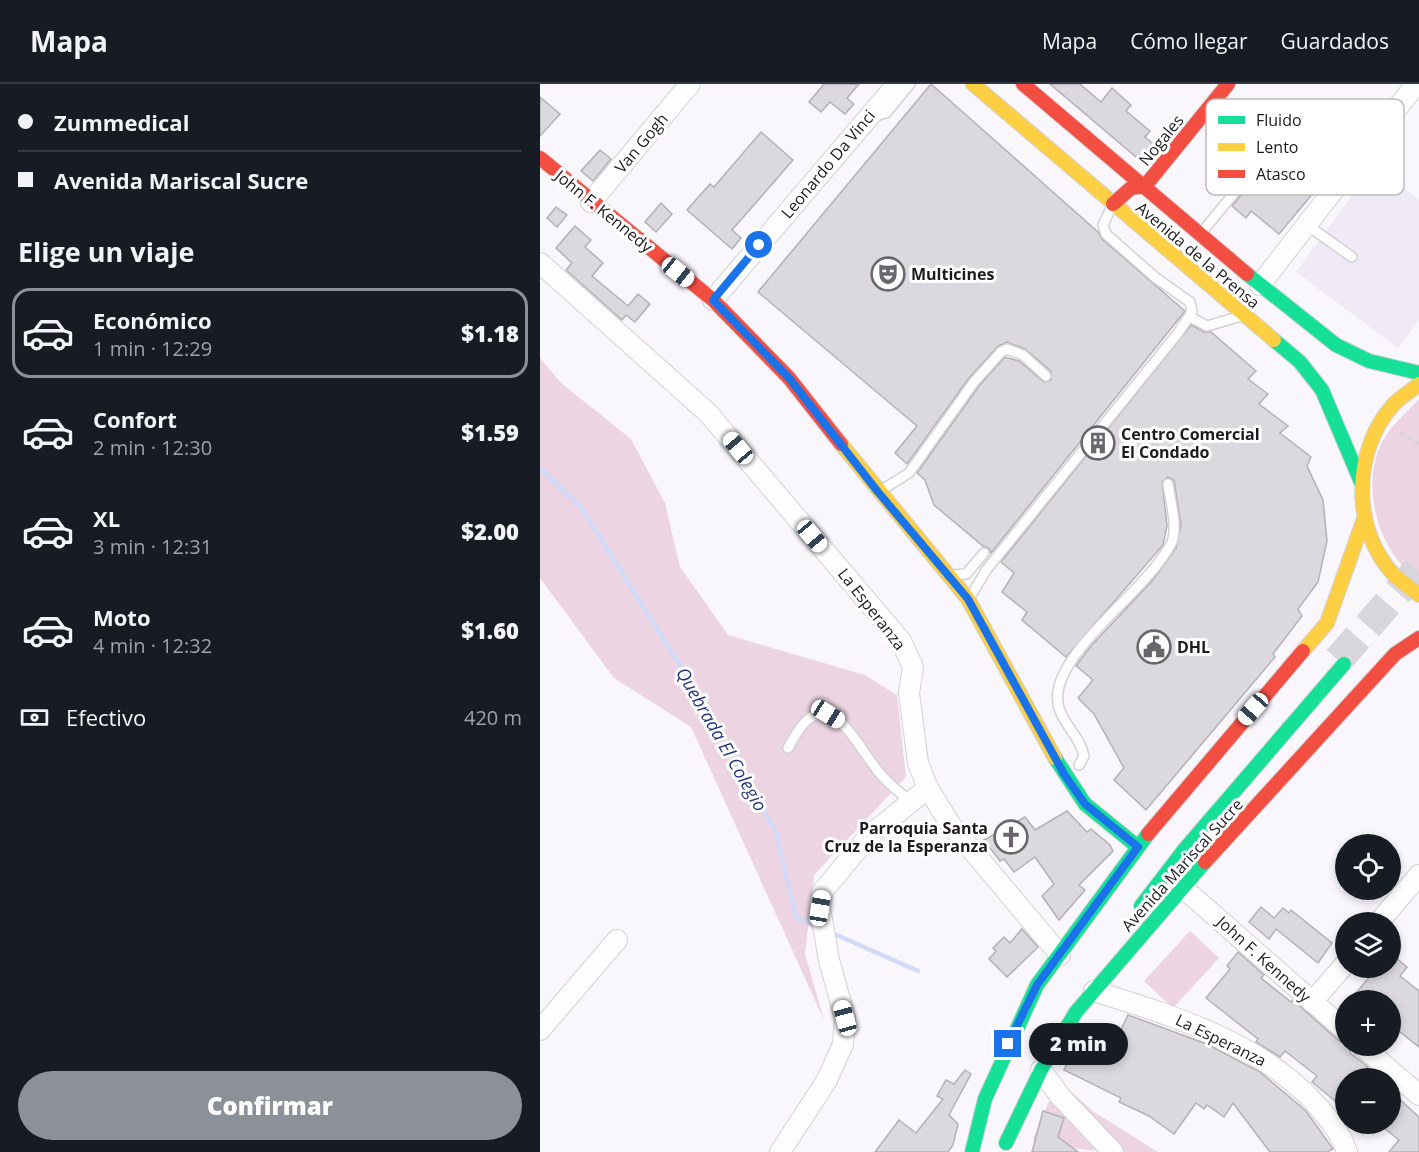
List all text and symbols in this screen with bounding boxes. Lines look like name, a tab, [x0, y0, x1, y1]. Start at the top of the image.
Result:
text: Mapa	[30, 22, 108, 60]
text: Mapa	[1042, 27, 1097, 55]
text: Cómo llegar	[1130, 27, 1248, 55]
text: Guardados	[1281, 27, 1389, 55]
legend	[1206, 99, 1404, 195]
street label: Leonardo Da Vinci	[776, 105, 880, 223]
text: Zummedical	[54, 107, 189, 137]
street label: Van Gogh	[609, 108, 673, 178]
text: Fluido	[1256, 109, 1302, 131]
street label: Nogales	[1134, 110, 1188, 170]
text: Lento	[1256, 136, 1298, 158]
text: Atasco	[1256, 163, 1306, 185]
street label: John F. Kennedy	[549, 164, 658, 258]
text: Avenida Mariscal Sucre	[54, 165, 308, 195]
street label: Avenida de la Prensa	[1131, 197, 1265, 313]
route start	[745, 231, 772, 258]
text: Elige un viaje	[18, 233, 194, 270]
car	[658, 254, 698, 290]
theatre icon: Multicines	[870, 256, 906, 292]
place label: Multicines	[911, 263, 994, 285]
text: Económico	[93, 305, 212, 335]
icon: car	[21, 306, 75, 360]
text: $1.18	[461, 318, 519, 348]
text: 1 min · 12:29	[93, 335, 212, 362]
text: Confort	[93, 404, 177, 434]
icon: car	[21, 405, 75, 459]
text: $1.59	[461, 417, 519, 447]
place label: Centro Comercial El Condado	[1121, 423, 1260, 463]
building icon: Centro Comercial El Condado	[1080, 425, 1116, 461]
car	[720, 428, 756, 468]
text: 2 min · 12:30	[93, 434, 212, 461]
text: XL	[93, 503, 120, 533]
icon: car	[21, 504, 75, 558]
text: $2.00	[461, 516, 519, 546]
car	[794, 516, 830, 556]
text: 3 min · 12:31	[93, 533, 212, 560]
street label: La Esperanza	[833, 563, 911, 655]
text: Moto	[93, 602, 151, 632]
icon: car	[21, 603, 75, 657]
text: $1.60	[461, 615, 519, 645]
public building icon: DHL	[1136, 629, 1172, 665]
text: 4 min · 12:32	[93, 632, 212, 659]
place label: DHL	[1177, 636, 1210, 658]
water label: Quebrada El Colegio	[671, 663, 773, 815]
car	[1234, 690, 1272, 728]
car	[808, 697, 848, 731]
icon: cash	[18, 701, 51, 734]
text: Efectivo	[66, 702, 146, 732]
text: 420 m	[464, 704, 522, 731]
street label: Avenida Mariscal Sucre	[1116, 794, 1248, 936]
place label: Parroquia Santa Cruz de la Esperanza	[824, 817, 988, 857]
church icon: Parroquia Santa Cruz de la Esperanza	[993, 819, 1029, 855]
map controls	[1335, 834, 1401, 1134]
button: locate	[1335, 834, 1401, 900]
car	[808, 889, 832, 927]
street label: John F. Kennedy	[1211, 910, 1317, 1008]
button: layers	[1335, 912, 1401, 978]
button: +	[1335, 990, 1401, 1056]
car	[832, 998, 858, 1038]
street label: La Esperanza	[1172, 1009, 1270, 1071]
callout: 2 min	[1029, 1023, 1128, 1065]
route end	[994, 1030, 1021, 1057]
text: 2 min	[1050, 1030, 1107, 1057]
button: −	[1335, 1068, 1401, 1134]
button: Confirmar	[18, 1071, 522, 1140]

